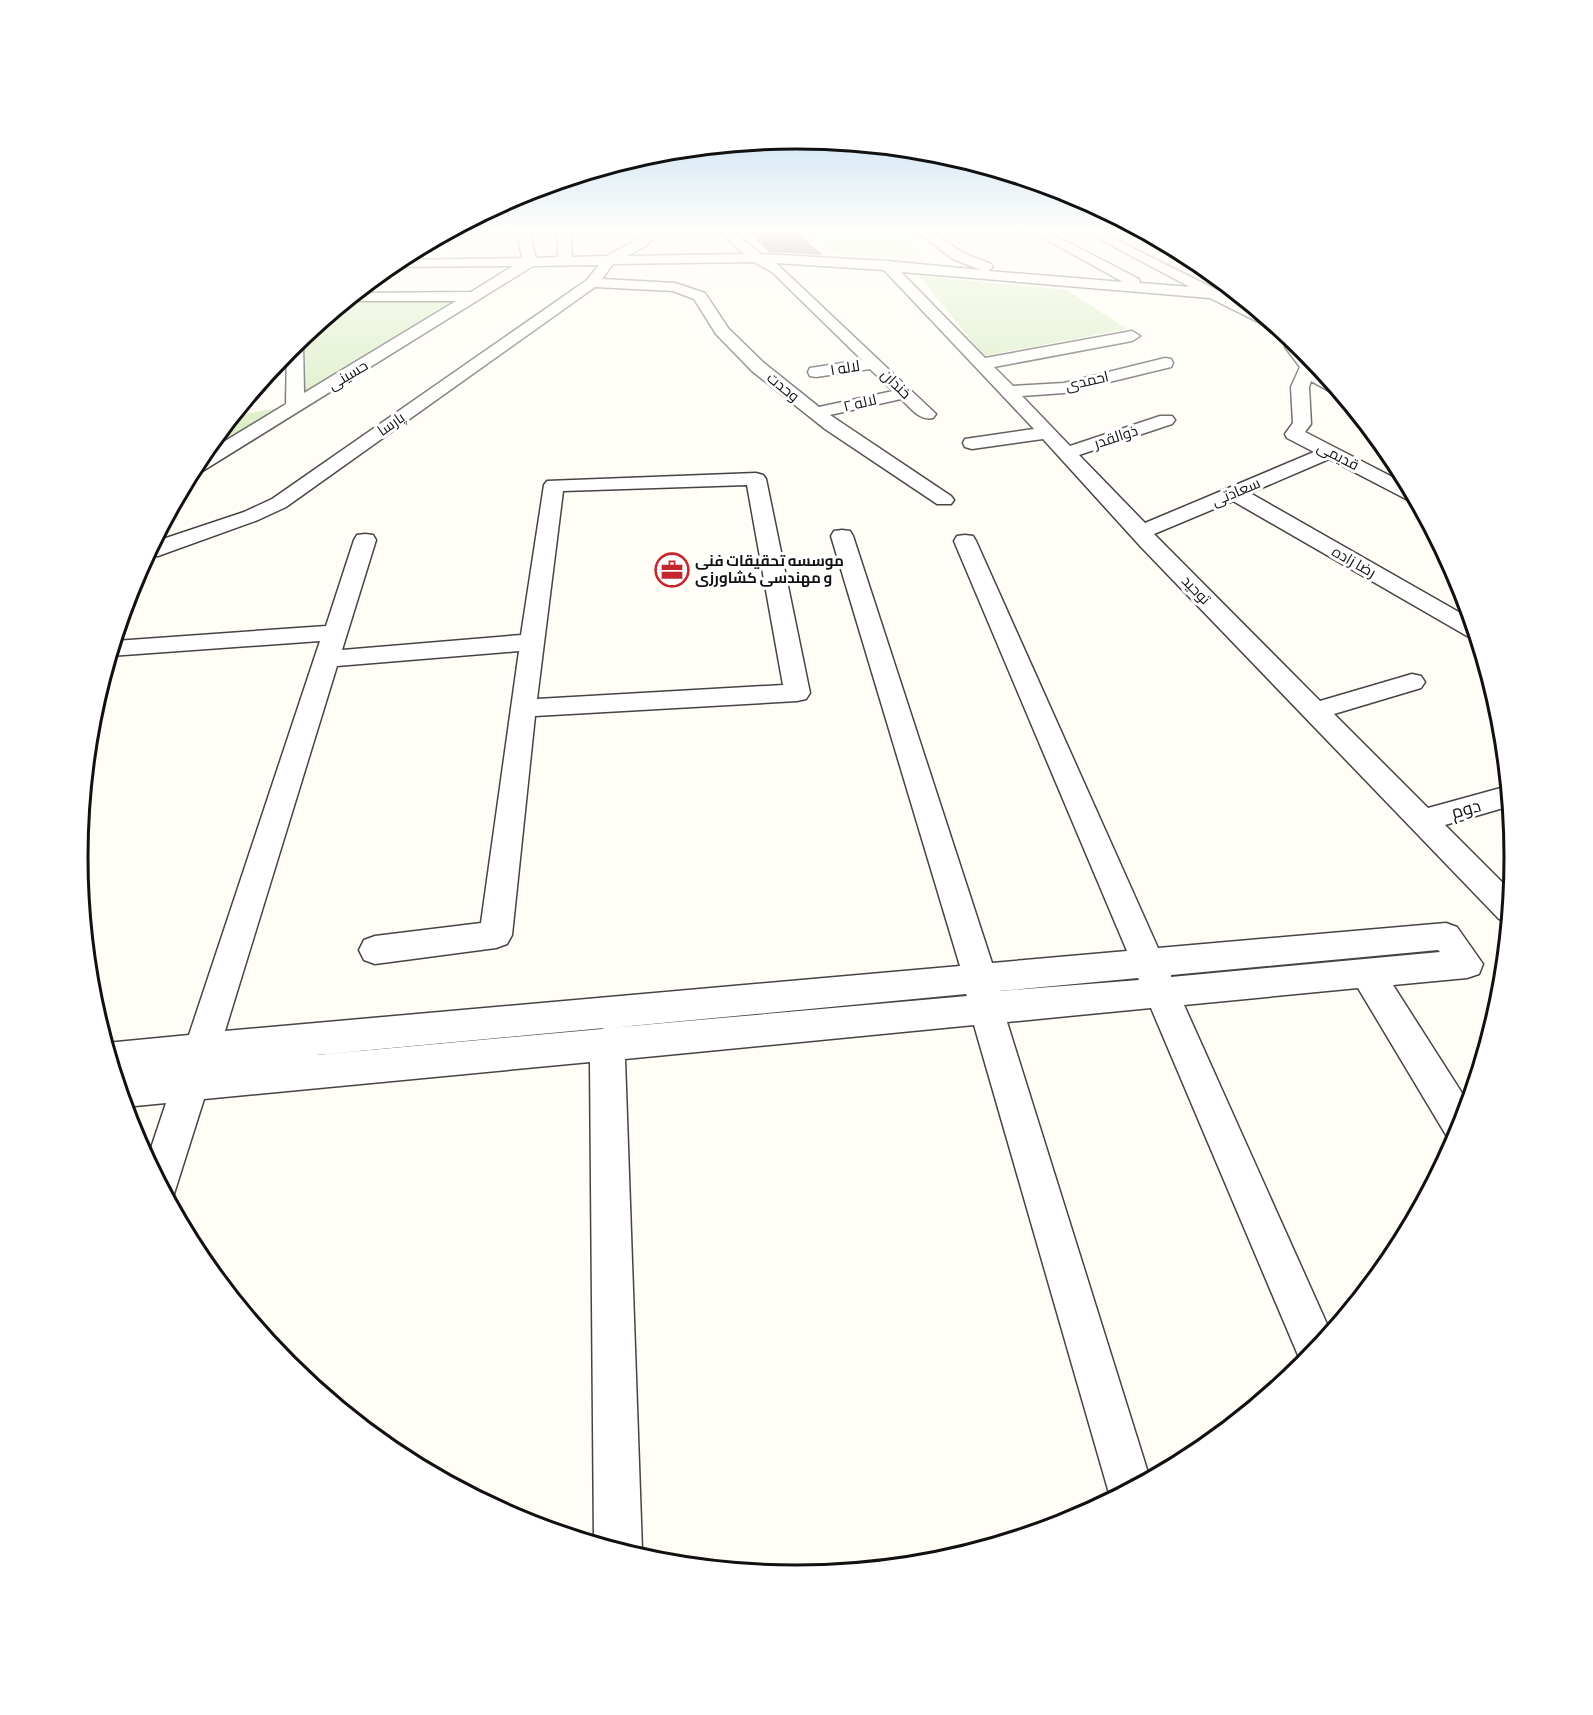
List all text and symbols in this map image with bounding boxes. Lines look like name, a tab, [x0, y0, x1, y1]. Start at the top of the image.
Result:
street label: حسینی	[325, 356, 372, 395]
street label: لاله ۱	[829, 357, 861, 379]
street label: خندان	[877, 365, 915, 403]
street label: احمدی	[1064, 367, 1111, 396]
street label: وحدت	[763, 369, 803, 405]
street label: لاله ۲	[842, 390, 878, 416]
street label: پارسا	[374, 408, 409, 441]
street label: ذوالقدر	[1091, 421, 1140, 453]
street label: قدیمی	[1314, 438, 1362, 475]
street label: سعادتی	[1209, 474, 1263, 511]
street label: رضا زاده	[1329, 542, 1379, 582]
office icon: موسسه تحقیقات فنی و مهندسی کشاورزی	[654, 552, 690, 588]
place label: موسسه تحقیقات فنی و مهندسی کشاورزی	[695, 552, 844, 587]
street label: توحید	[1178, 572, 1214, 608]
street label: دوم	[1449, 794, 1484, 825]

